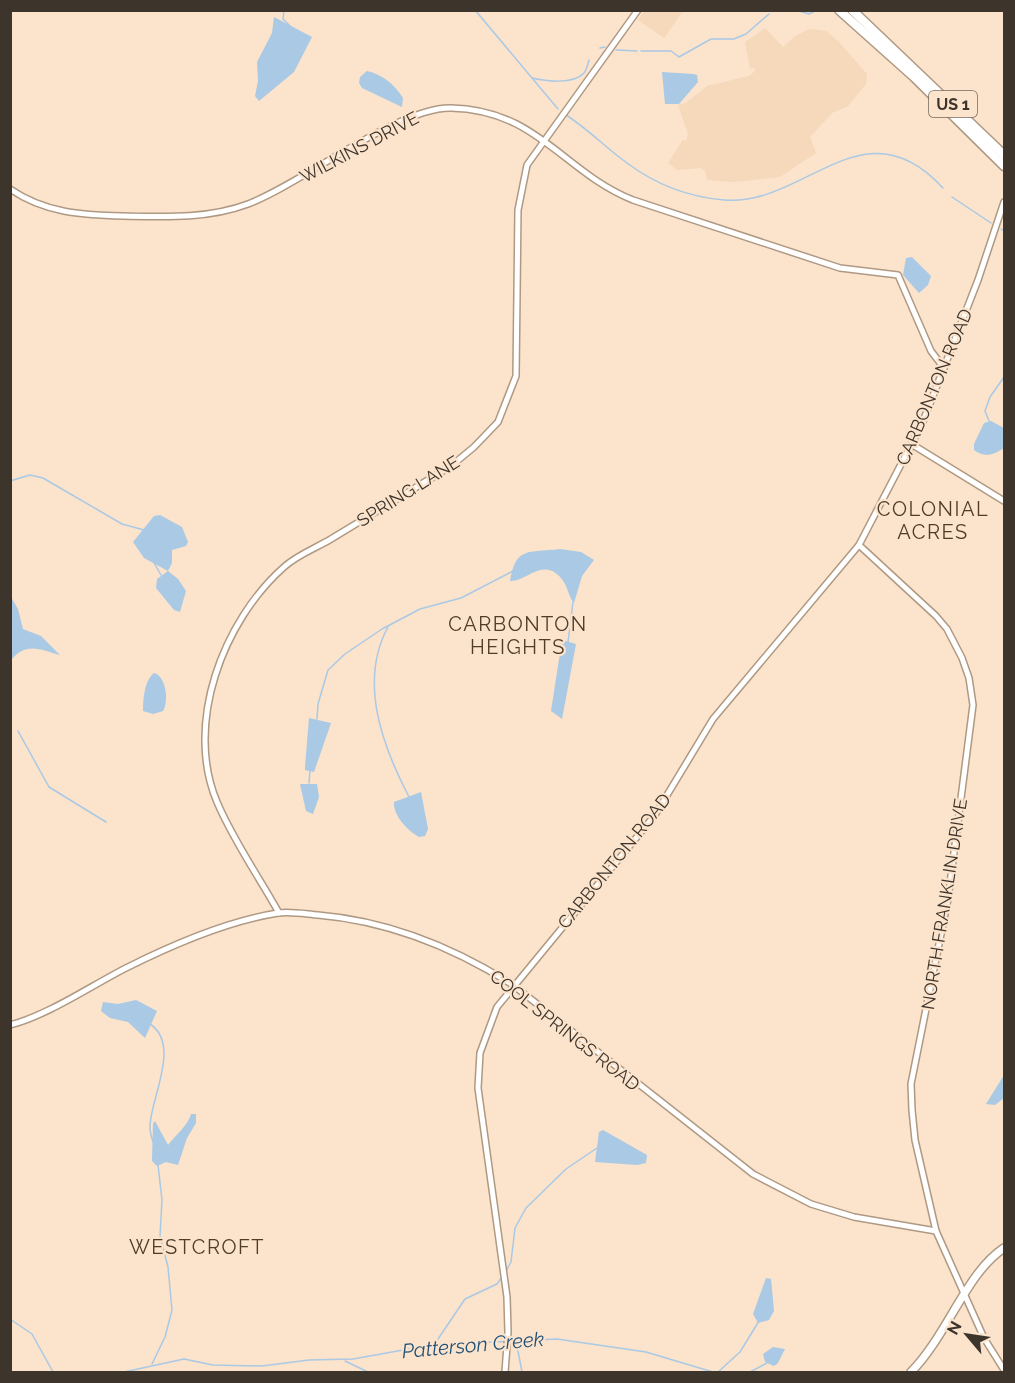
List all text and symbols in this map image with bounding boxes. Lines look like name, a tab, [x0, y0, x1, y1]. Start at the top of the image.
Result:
road number: US 1	[929, 91, 977, 117]
street label: WILKINS DRIVE	[296, 107, 422, 187]
street label: CARBONTON ROAD	[892, 306, 977, 468]
street label: SPRING LANE	[353, 451, 463, 531]
district label: COLONIAL ACRES	[877, 497, 989, 544]
district label: CARBONTON HEIGHTS	[448, 612, 588, 659]
street label: CARBONTON ROAD	[553, 789, 675, 933]
street label: NORTH FRANKLIN DRIVE	[917, 797, 971, 1011]
street label: COOL SPRINGS ROAD	[486, 965, 644, 1095]
district label: WESTCROFT	[129, 1235, 265, 1259]
north arrow	[937, 1305, 997, 1365]
text: N	[943, 1318, 966, 1338]
water label: Patterson Creek	[401, 1327, 545, 1363]

